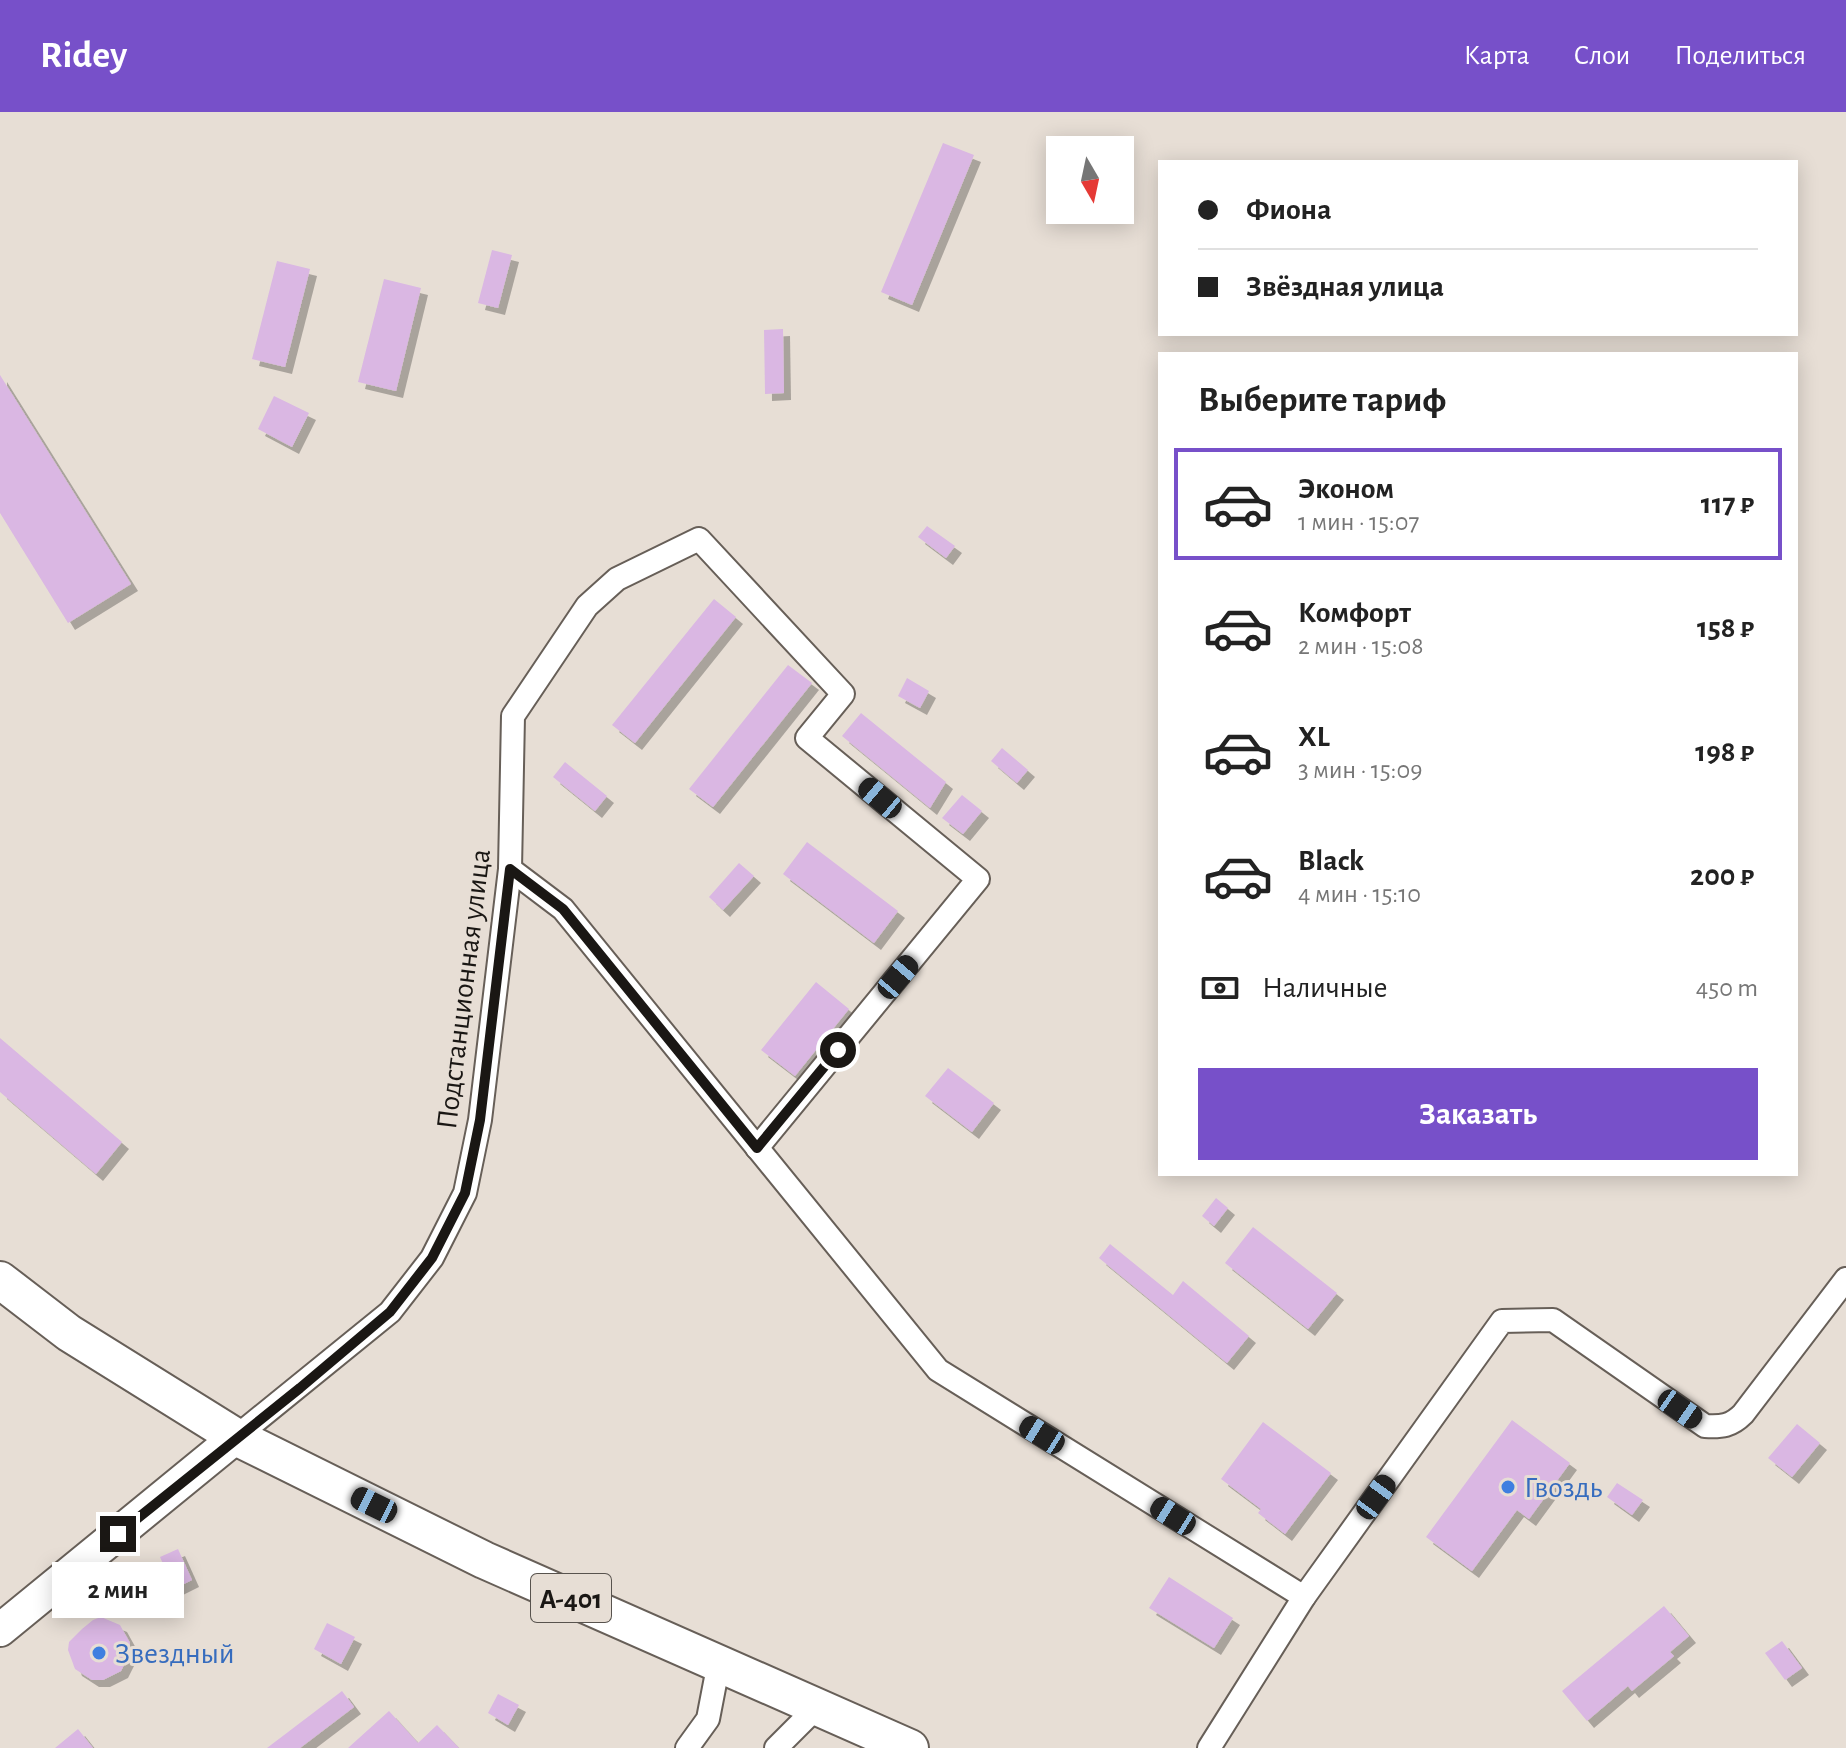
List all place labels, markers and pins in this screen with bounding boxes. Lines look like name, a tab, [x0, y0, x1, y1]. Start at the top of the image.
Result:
place label: Гвоздь	[1524, 1473, 1603, 1503]
marker: Гвоздь	[1499, 1478, 1517, 1496]
place label: Звездный	[115, 1639, 235, 1669]
marker: Звездный	[90, 1644, 108, 1662]

